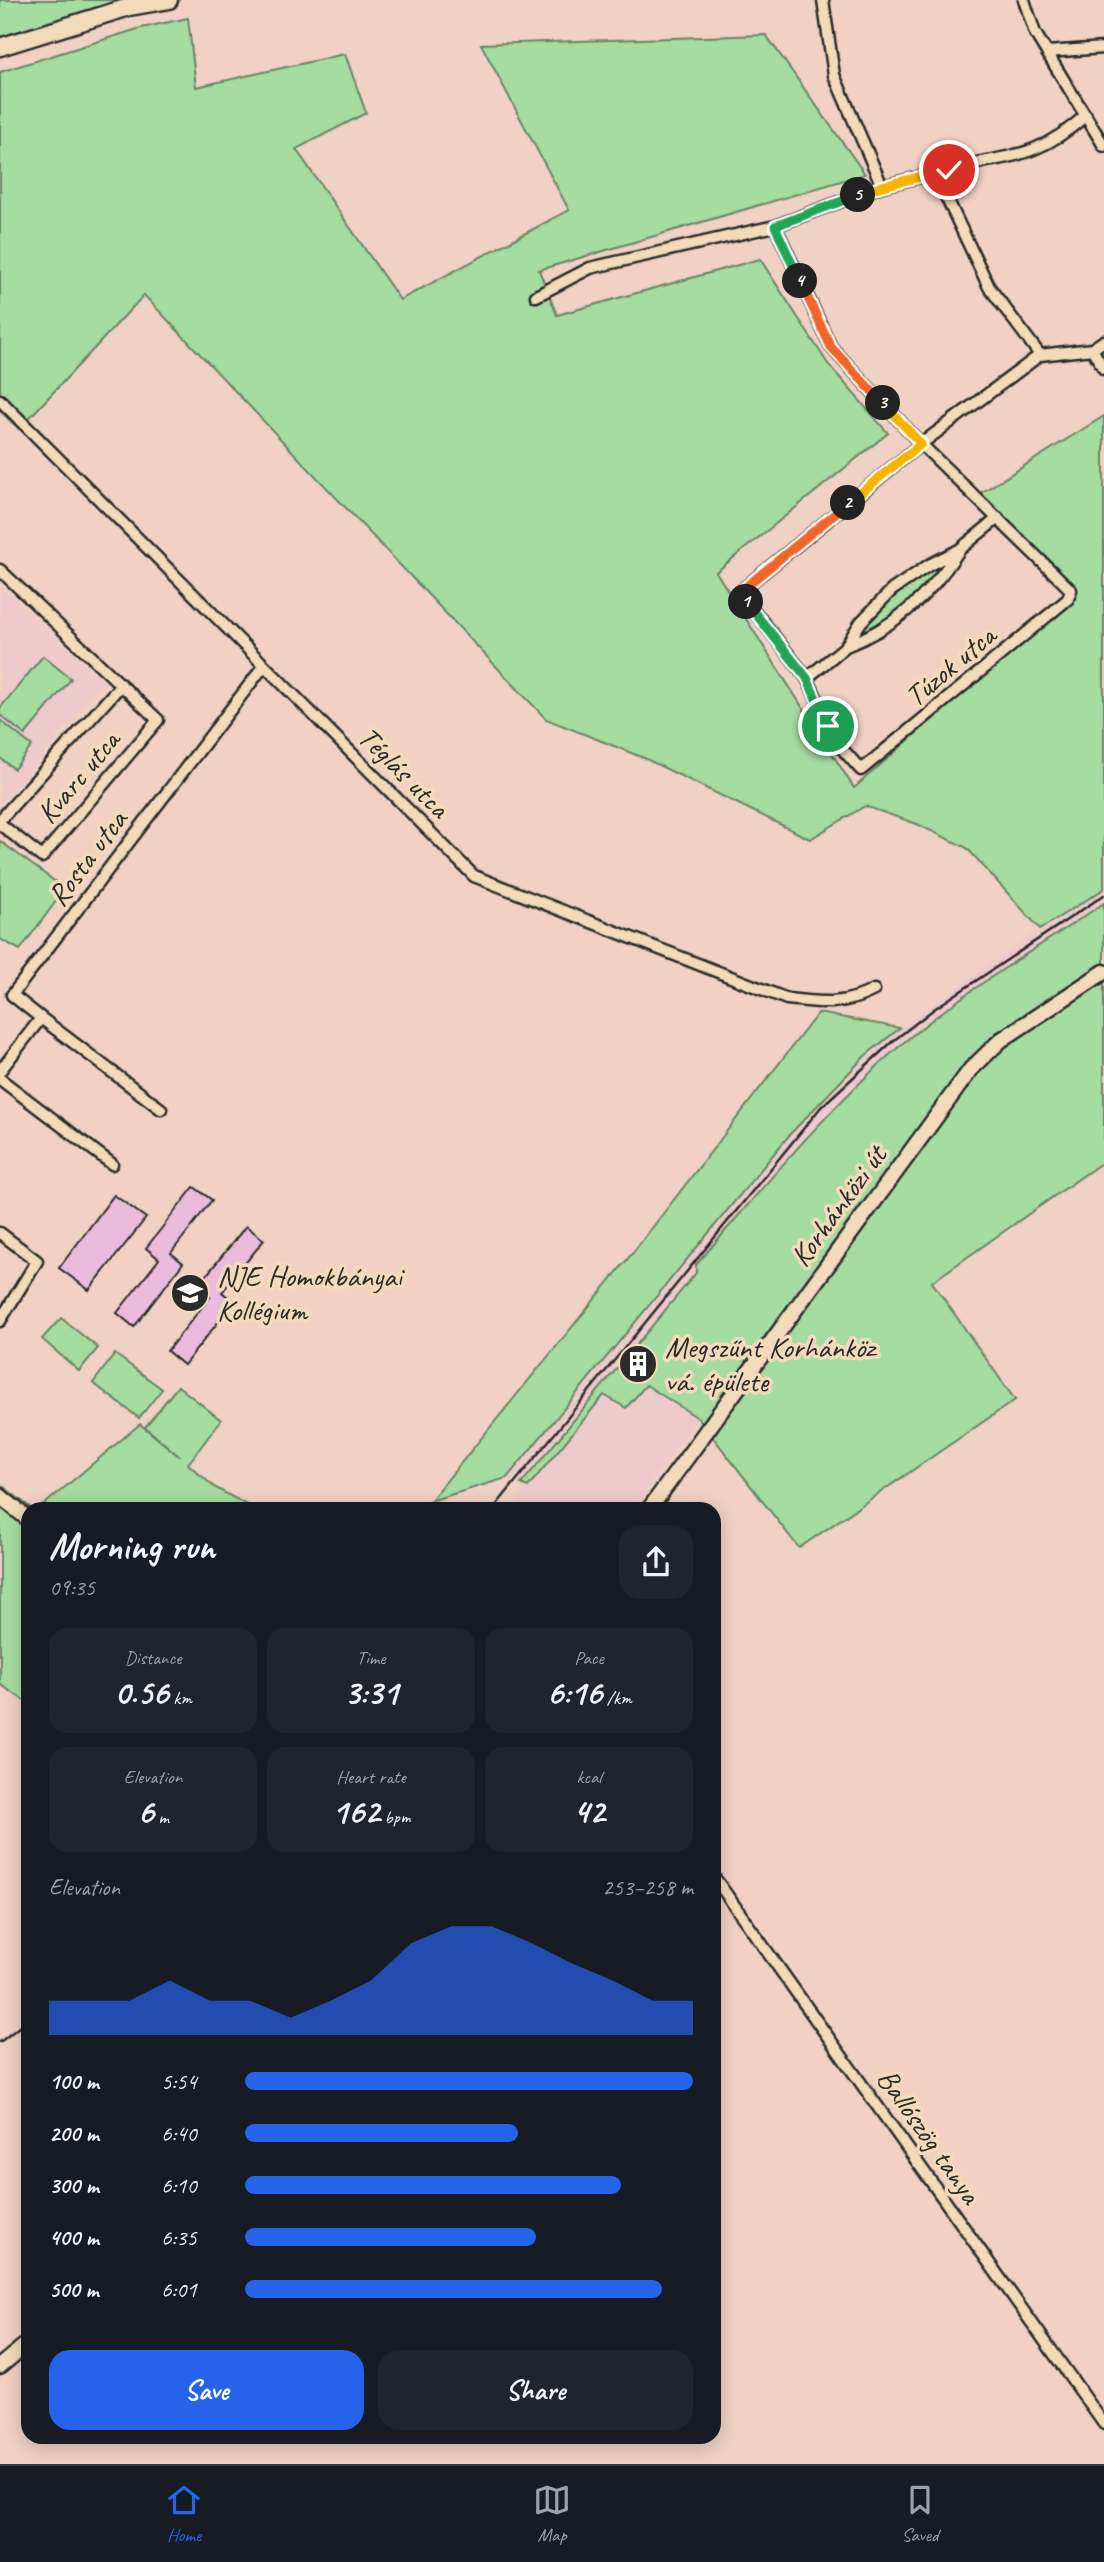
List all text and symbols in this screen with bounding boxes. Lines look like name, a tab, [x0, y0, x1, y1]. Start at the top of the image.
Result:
pin	[919, 140, 979, 200]
icon: check	[930, 151, 968, 189]
pin: 5	[840, 178, 876, 212]
text: 5	[853, 182, 862, 206]
pin: 4	[782, 264, 818, 298]
text: 4	[795, 268, 804, 292]
pin: 3	[866, 386, 900, 420]
text: 3	[878, 390, 887, 414]
pin: 2	[830, 486, 866, 520]
text: 2	[843, 490, 852, 514]
pin: 1	[728, 584, 764, 620]
text: 1	[741, 589, 750, 613]
street label: Túzok utca	[897, 615, 1005, 715]
pin	[798, 696, 858, 756]
icon: arrive	[809, 707, 847, 745]
street label: Téglás utca	[350, 718, 459, 827]
street label: Kvarc utca	[28, 721, 130, 831]
street label: Rosta utca	[39, 801, 137, 914]
street label: Korhánközi út	[781, 1136, 896, 1274]
place label: NJE Homokbányai Kollégium	[217, 1257, 405, 1329]
school or university icon: NJE Homokbányai Kollégium	[169, 1272, 211, 1314]
place label: Megszűnt Korhánköz vá. épülete	[665, 1328, 878, 1400]
building icon: Megszűnt Korhánköz vá. épülete	[617, 1343, 659, 1385]
text: Morning run	[49, 1523, 215, 1570]
button: share	[619, 1525, 693, 1599]
text: 09:35	[49, 1573, 95, 1602]
text: Distance	[125, 1646, 181, 1670]
text: Time	[356, 1646, 386, 1670]
text: Pace	[574, 1646, 604, 1670]
text: 0.56	[114, 1670, 169, 1715]
text: 3:31	[344, 1670, 398, 1715]
text: 6:16	[546, 1670, 602, 1715]
text: km	[169, 1686, 192, 1710]
text: /km	[602, 1686, 632, 1710]
text: Elevation	[124, 1765, 182, 1789]
text: Heart rate	[336, 1765, 406, 1789]
text: kcal	[576, 1765, 602, 1789]
text: 6	[137, 1789, 154, 1834]
text: 162	[332, 1789, 380, 1834]
text: 42	[573, 1789, 605, 1834]
text: m	[154, 1805, 169, 1829]
text: bpm	[380, 1805, 410, 1829]
text: Elevation	[49, 1873, 120, 1902]
text: 253–258 m	[602, 1873, 693, 1902]
street label: Ballószög tanya	[869, 2061, 991, 2213]
text: 100 m	[49, 2067, 99, 2096]
text: 5:54	[161, 2067, 197, 2096]
text: 200 m	[49, 2119, 99, 2148]
text: 6:40	[161, 2119, 197, 2148]
text: 300 m	[49, 2171, 99, 2200]
text: 6:10	[161, 2171, 197, 2200]
text: 400 m	[49, 2223, 99, 2252]
text: 6:35	[161, 2223, 197, 2252]
text: 500 m	[49, 2275, 98, 2304]
text: 6:01	[161, 2275, 197, 2304]
button: Save	[49, 2350, 364, 2430]
button: Share	[378, 2350, 693, 2430]
tab: Home	[165, 2481, 203, 2547]
tab: Map	[533, 2481, 571, 2547]
tab: Saved	[901, 2481, 939, 2547]

